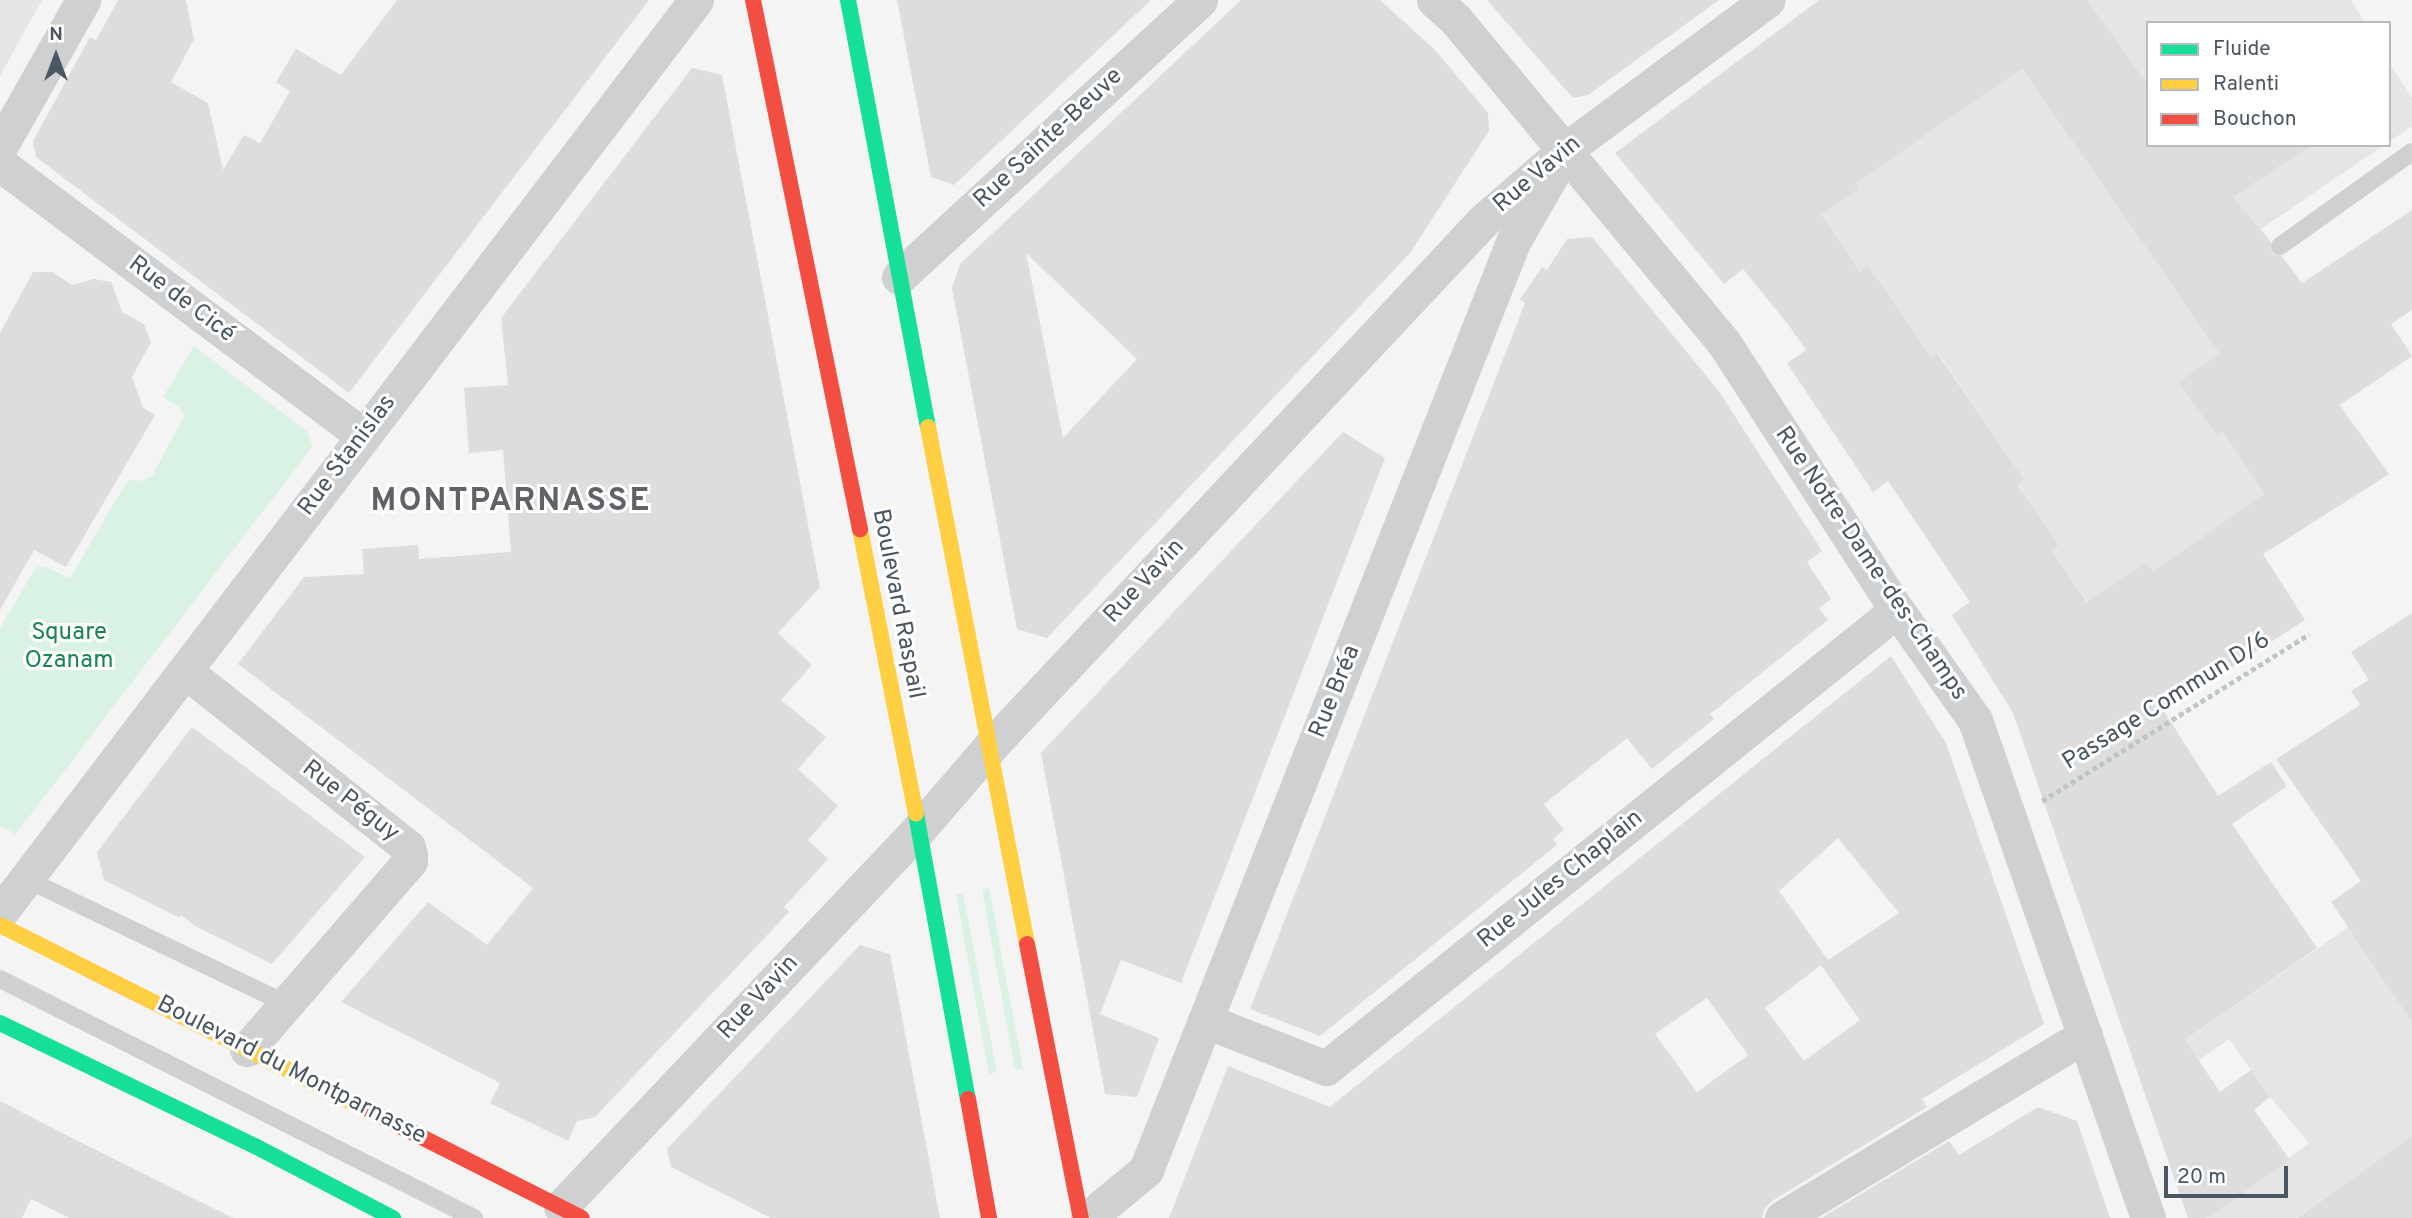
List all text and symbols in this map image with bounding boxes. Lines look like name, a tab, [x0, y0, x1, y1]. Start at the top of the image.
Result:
north arrow	[21, 21, 91, 91]
legend	[2146, 21, 2391, 147]
text: N	[49, 23, 63, 47]
text: Fluide	[2213, 36, 2271, 63]
street label: Rue Sainte-Beuve	[969, 63, 1129, 215]
text: Ralenti	[2213, 71, 2279, 98]
text: Bouchon	[2213, 106, 2296, 133]
street label: Rue Vavin	[1488, 130, 1588, 220]
street label: Rue de Cicé	[122, 250, 240, 350]
street label: Rue Stanislas	[293, 390, 403, 522]
street label: Rue Notre-Dame-des-Champs	[1768, 422, 1972, 706]
district label: MONTPARNASSE	[372, 483, 650, 521]
street label: Boulevard Raspail	[864, 507, 930, 701]
street label: Rue Vavin	[1098, 533, 1192, 631]
park label: Square Ozanam	[24, 620, 114, 676]
street label: Passage Commun D/6	[2058, 626, 2276, 778]
street label: Rue Bréa	[1304, 641, 1368, 743]
street label: Rue Péguy	[296, 755, 404, 849]
street label: Rue Jules Chaplain	[1473, 805, 1649, 955]
street label: Rue Vavin	[712, 949, 806, 1047]
street label: Boulevard du Montparnasse	[152, 990, 430, 1152]
scale bar	[2167, 1152, 2291, 1196]
text: 20 m	[2177, 1164, 2226, 1191]

